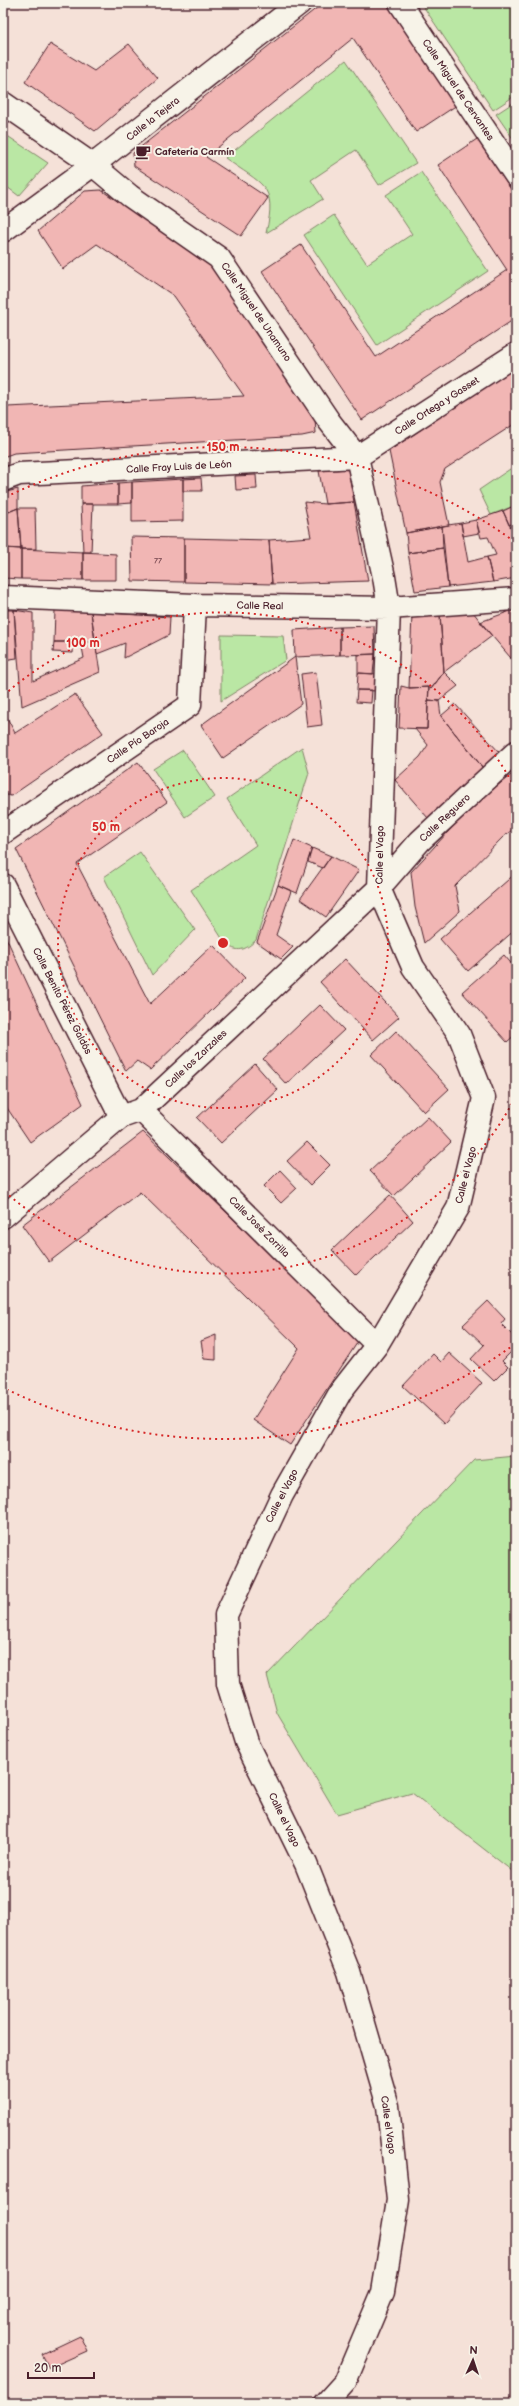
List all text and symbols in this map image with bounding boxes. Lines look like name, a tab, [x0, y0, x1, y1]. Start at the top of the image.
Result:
street label: Calle Miguel de Cervantes	[420, 37, 496, 143]
street label: Calle la Tejera	[124, 94, 182, 144]
cafe icon: Cafetería Carmín	[134, 143, 152, 161]
place label: Cafetería Carmín	[155, 146, 235, 158]
street label: Calle Miguel de Unamuno	[218, 260, 294, 364]
street label: Calle Ortega y Gasset	[393, 374, 481, 438]
text: 150 m	[207, 440, 239, 455]
street label: Calle Fray Luis de León	[126, 458, 232, 476]
house number: 77	[154, 556, 162, 565]
street label: Calle Real	[237, 600, 283, 612]
text: 100 m	[66, 636, 100, 651]
street label: Calle Pío Baroja	[105, 716, 172, 766]
street label: Calle Reguero	[417, 791, 473, 845]
text: 50 m	[92, 820, 120, 835]
street label: Calle el Vago	[373, 825, 387, 885]
centre of rings	[216, 936, 230, 950]
street label: Calle Benito Pérez Galdós	[30, 946, 94, 1056]
street label: Calle los Zarzales	[163, 1027, 229, 1091]
street label: Calle el Vago	[453, 1145, 479, 1205]
street label: Calle José Zorrilla	[226, 1194, 292, 1260]
street label: Calle el Vago	[263, 1467, 301, 1525]
street label: Calle el Vago	[266, 1791, 302, 1849]
street label: Calle el Vago	[378, 2095, 398, 2155]
north arrow	[453, 2340, 493, 2380]
text: N	[469, 2344, 478, 2357]
scale bar	[28, 2354, 94, 2380]
text: 20 m	[34, 2361, 61, 2376]

